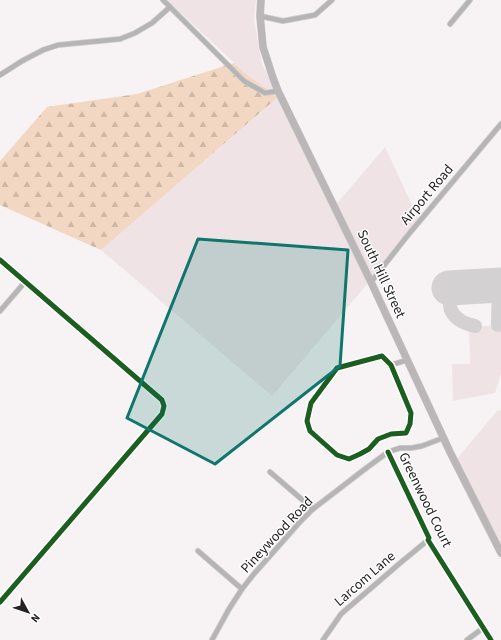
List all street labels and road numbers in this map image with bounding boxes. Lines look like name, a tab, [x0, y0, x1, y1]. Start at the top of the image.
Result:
street label: Airport Road	[396, 160, 458, 230]
street label: South Hill Street	[352, 227, 410, 322]
street label: Greenwood Court	[393, 449, 457, 551]
street label: Pineywood Road	[236, 492, 318, 578]
street label: Larcom Lane	[330, 547, 400, 611]

